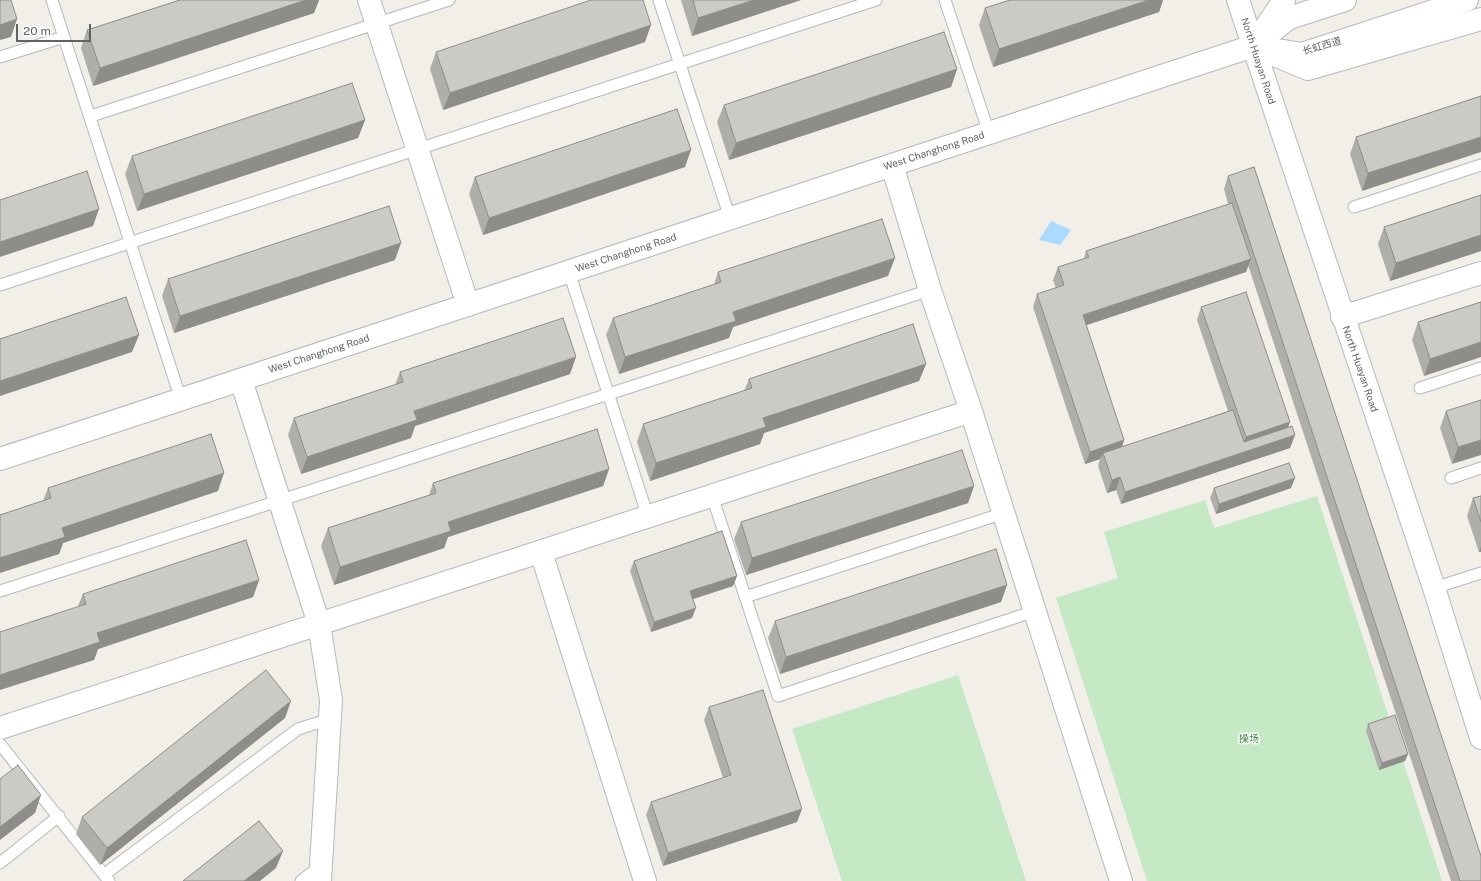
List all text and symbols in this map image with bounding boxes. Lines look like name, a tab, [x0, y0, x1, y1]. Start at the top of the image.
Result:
scale bar	[18, 16, 93, 42]
street label: North Huayan Road	[1238, 16, 1278, 106]
text: 20 m	[23, 24, 51, 38]
street label: 长虹西道	[1301, 35, 1343, 57]
street label: West Changhong Road	[882, 129, 986, 173]
street label: West Changhong Road	[574, 231, 678, 275]
street label: North Huayan Road	[1340, 324, 1380, 414]
street label: West Changhong Road	[267, 332, 371, 376]
park label: 操场	[1239, 733, 1259, 745]

